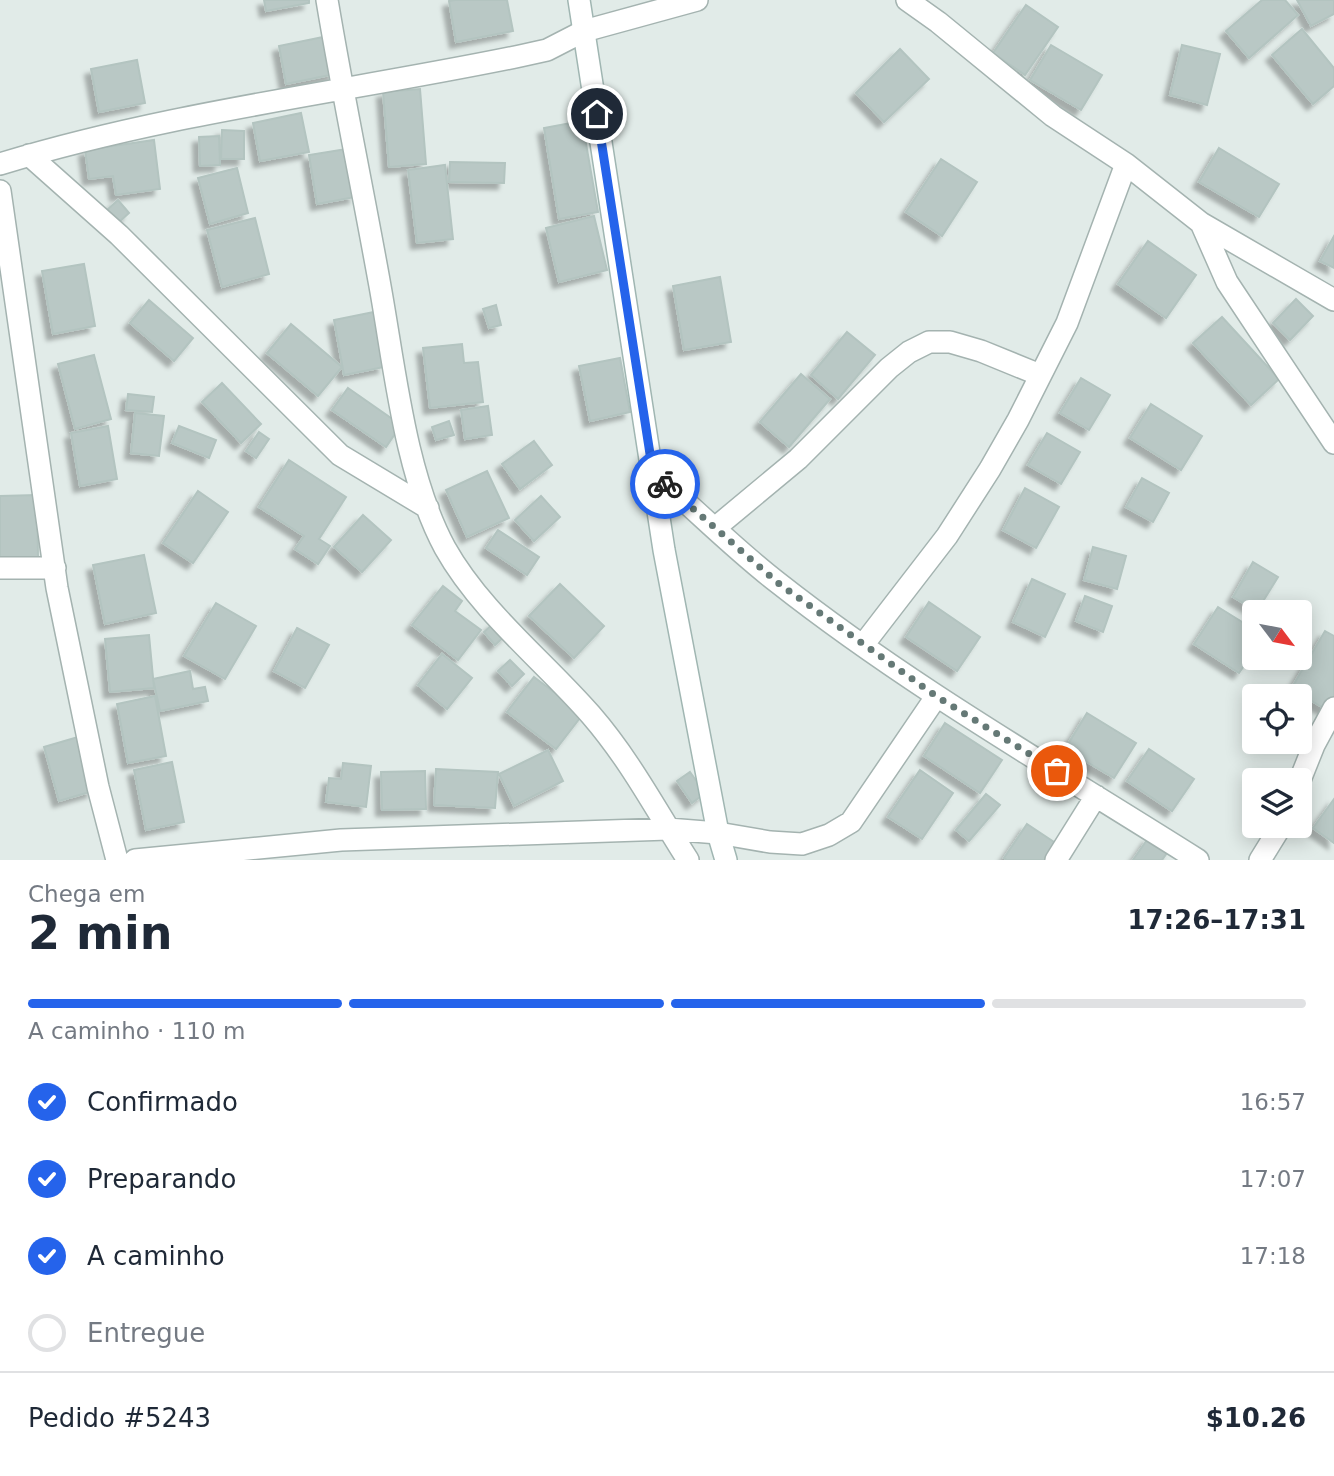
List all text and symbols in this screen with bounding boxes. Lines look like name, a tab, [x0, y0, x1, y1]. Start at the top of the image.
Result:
pin	[567, 84, 627, 144]
icon: home	[578, 95, 616, 133]
courier	[630, 449, 700, 519]
icon: bike	[646, 465, 684, 503]
north arrow	[1242, 600, 1312, 670]
map controls	[1242, 600, 1312, 838]
button: locate	[1242, 684, 1312, 754]
pin	[1027, 741, 1087, 801]
icon: bag	[1038, 752, 1076, 790]
button: layers	[1242, 768, 1312, 838]
text: Chega em	[28, 881, 145, 907]
text: 17:26–17:31	[1127, 905, 1306, 935]
text: 2 min	[28, 906, 172, 960]
text: A caminho · 110 m	[28, 1018, 245, 1044]
icon: check	[28, 1083, 66, 1121]
text: Confirmado	[87, 1087, 238, 1117]
text: 16:57	[1240, 1089, 1306, 1115]
icon: check	[28, 1160, 66, 1198]
text: Preparando	[87, 1164, 236, 1194]
text: 17:07	[1240, 1166, 1306, 1192]
icon: check	[28, 1237, 66, 1275]
text: A caminho	[87, 1241, 225, 1271]
text: 17:18	[1240, 1243, 1306, 1269]
text: Entregue	[87, 1318, 205, 1348]
text: Pedido #5243	[28, 1403, 211, 1433]
text: $10.26	[1206, 1403, 1306, 1433]

